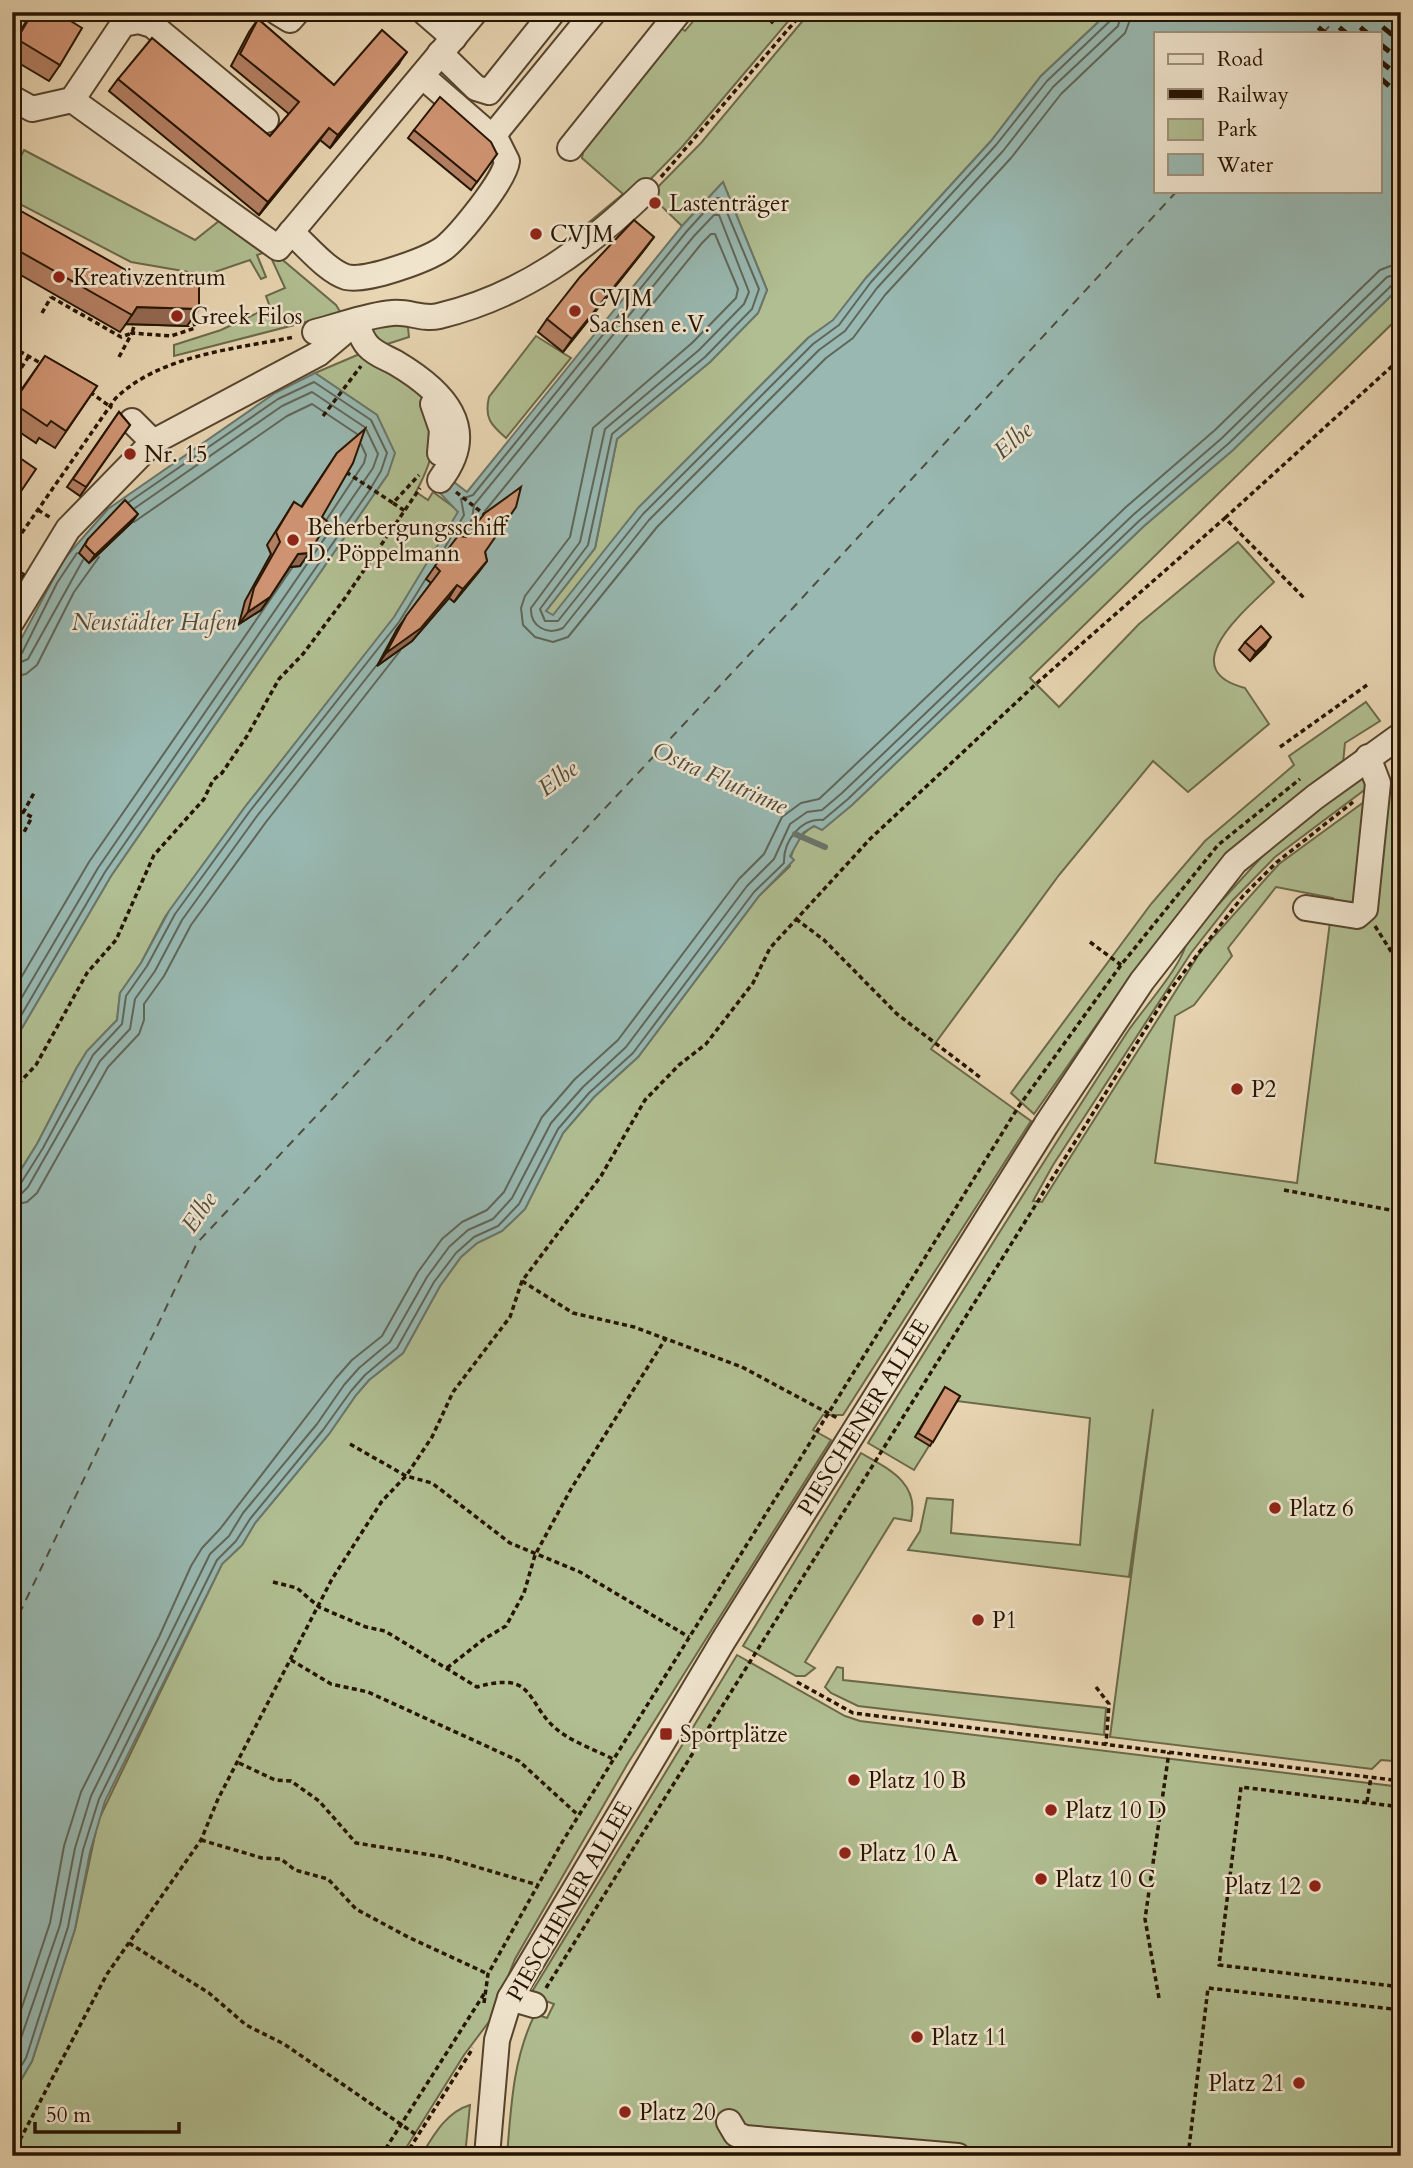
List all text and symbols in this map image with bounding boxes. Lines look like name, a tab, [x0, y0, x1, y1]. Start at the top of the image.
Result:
legend	[1154, 32, 1382, 192]
text: Road	[1217, 45, 1263, 74]
text: Railway	[1217, 81, 1289, 110]
text: Park	[1217, 115, 1258, 144]
text: Water	[1216, 151, 1273, 180]
place label: Lastenträger	[669, 188, 789, 219]
marker: Lastenträger	[647, 195, 663, 211]
place label: CVJM	[550, 219, 614, 250]
marker: CVJM	[528, 226, 544, 242]
place label: Kreativzentrum	[73, 262, 226, 293]
marker: Kreativzentrum	[51, 269, 67, 285]
place label: CVJM Sachsen e.V.	[589, 283, 710, 340]
place label: Greek Filos	[191, 301, 303, 332]
marker: CVJM Sachsen e.V.	[567, 303, 583, 319]
marker: Greek Filos	[169, 308, 185, 324]
water label: Elbe	[987, 414, 1041, 467]
place label: Nr. 15	[144, 439, 208, 470]
marker: Nr. 15	[122, 446, 138, 462]
place label: Beherbergungsschiff D. Pöppelmann	[307, 512, 510, 569]
marker: Beherbergungsschiff D. Pöppelmann	[285, 532, 301, 548]
water label: Neustädter Hafen	[72, 606, 237, 639]
water label: Ostra Flutrinne	[647, 734, 793, 823]
water label: Elbe	[532, 752, 586, 804]
place label: P2	[1251, 1074, 1276, 1105]
marker: P2	[1229, 1081, 1245, 1097]
water label: Elbe	[174, 1185, 225, 1239]
street label: PIESCHENER ALLEE	[790, 1313, 937, 1522]
place label: Platz 6	[1289, 1493, 1354, 1524]
marker: Platz 6	[1267, 1500, 1283, 1516]
place label: P1	[992, 1605, 1017, 1636]
marker: P1	[970, 1612, 986, 1628]
place label: Sportplätze	[680, 1719, 788, 1750]
marker: Sportplätze	[658, 1726, 674, 1742]
place label: Platz 10 B	[868, 1765, 966, 1796]
marker: Platz 10 B	[846, 1772, 862, 1788]
street label: PIESCHENER ALLEE	[499, 1795, 640, 2007]
place label: Platz 10 D	[1065, 1795, 1167, 1826]
marker: Platz 10 D	[1043, 1802, 1059, 1818]
place label: Platz 10 A	[859, 1838, 959, 1869]
marker: Platz 10 A	[837, 1845, 853, 1861]
place label: Platz 10 C	[1055, 1864, 1155, 1895]
marker: Platz 10 C	[1033, 1871, 1049, 1887]
place label: Platz 12	[1224, 1871, 1301, 1902]
marker: Platz 12	[1307, 1878, 1323, 1894]
place label: Platz 11	[931, 2022, 1008, 2053]
marker: Platz 11	[909, 2029, 925, 2045]
place label: Platz 21	[1208, 2068, 1285, 2099]
marker: Platz 21	[1291, 2075, 1307, 2091]
scale bar	[35, 2091, 178, 2135]
place label: Platz 20	[639, 2097, 716, 2128]
text: 50 m	[46, 2101, 91, 2130]
marker: Platz 20	[617, 2104, 633, 2120]

